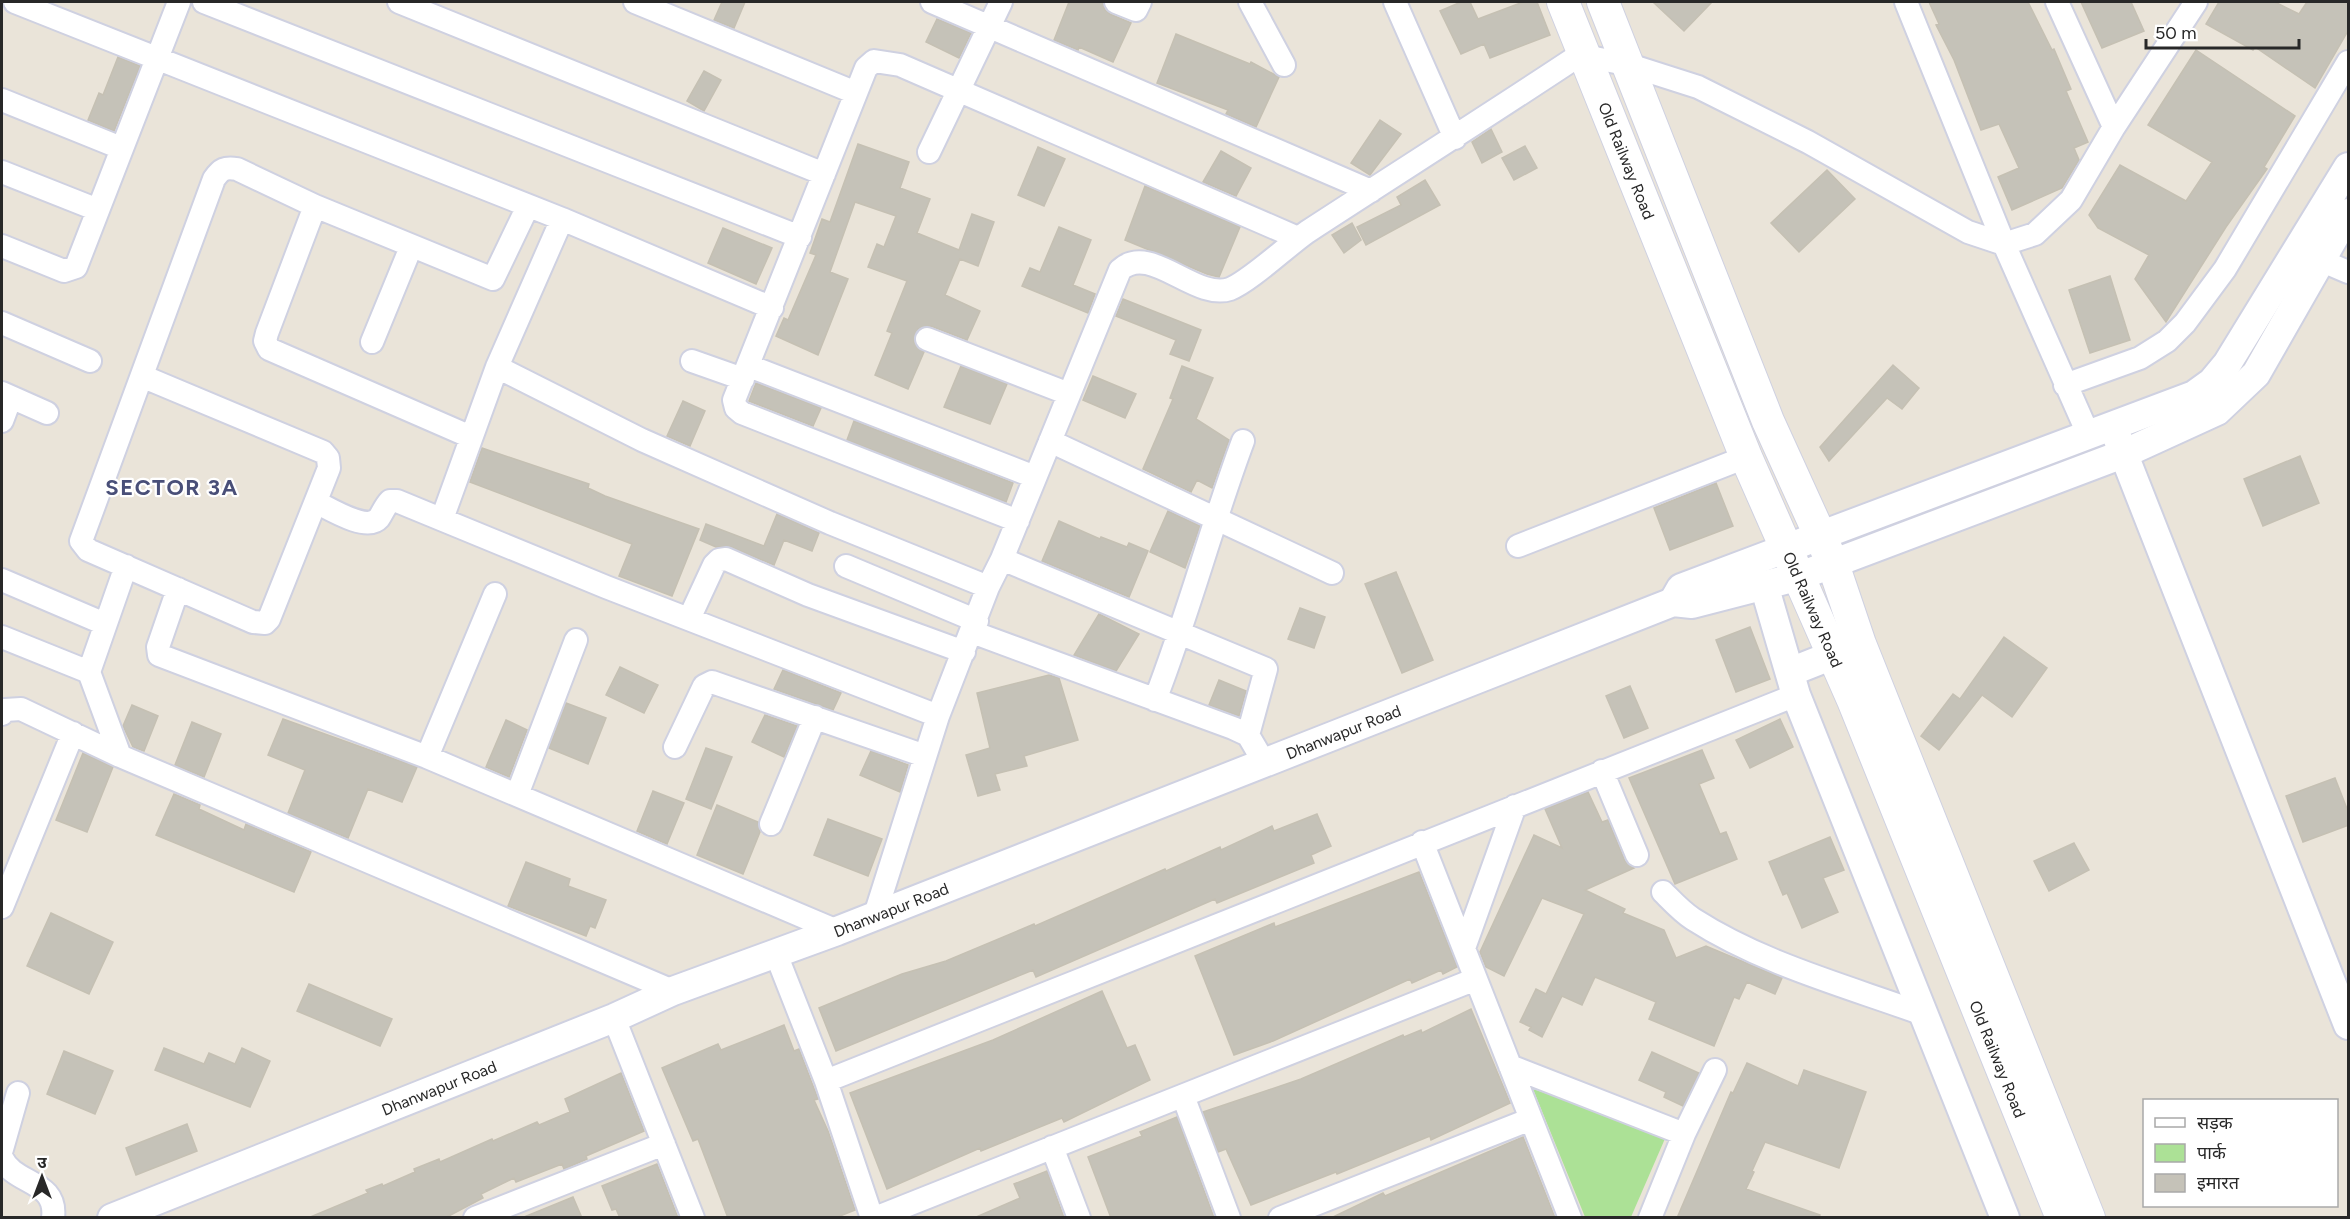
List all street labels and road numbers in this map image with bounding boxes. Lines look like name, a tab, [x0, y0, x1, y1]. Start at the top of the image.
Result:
street label: Old Railway Road	[1594, 100, 1658, 222]
street label: Old Railway Road	[1779, 549, 1846, 670]
street label: Dhanwapur Road	[1283, 701, 1404, 763]
street label: Dhanwapur Road	[831, 879, 952, 941]
street label: Old Railway Road	[1965, 998, 2029, 1120]
street label: Dhanwapur Road	[379, 1057, 499, 1120]

